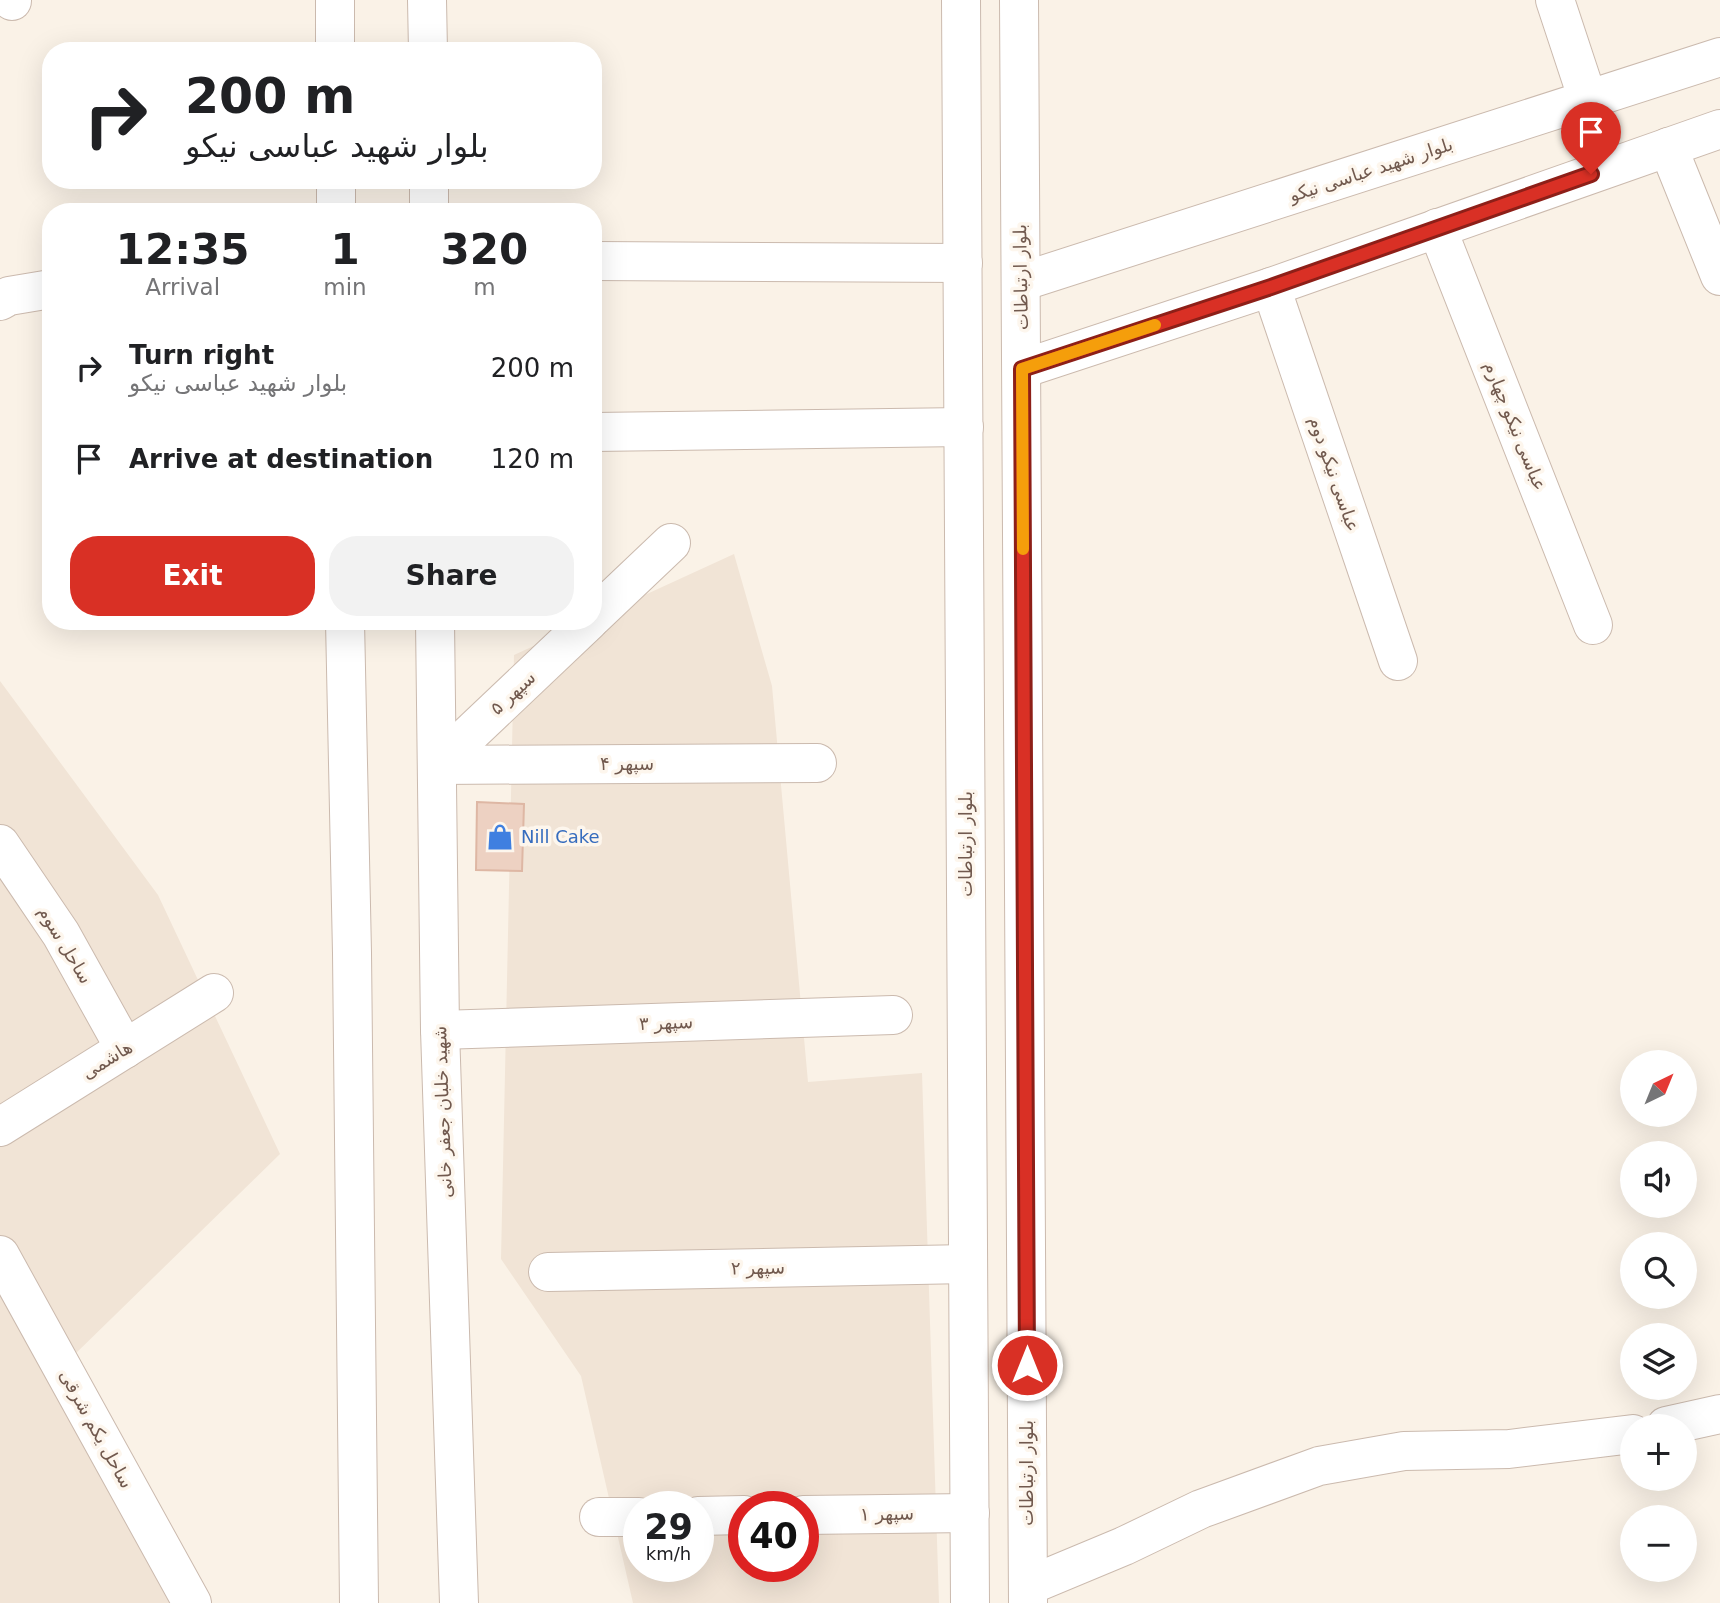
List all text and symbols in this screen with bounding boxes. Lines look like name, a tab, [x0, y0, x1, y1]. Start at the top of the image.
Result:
text: 200 m	[185, 68, 355, 125]
icon: right	[70, 70, 161, 161]
pin	[1561, 102, 1621, 174]
icon: arrive	[1572, 113, 1610, 151]
text: بلوار شهید عباسی نیکو	[185, 127, 489, 165]
street label: بلوار شهید عباسی نیکو	[1285, 133, 1456, 207]
street label: بلوار ارتباطات	[1009, 224, 1033, 330]
text: 12:35	[116, 225, 250, 274]
text: 1	[330, 225, 360, 274]
text: 320	[441, 225, 528, 274]
text: Arrival	[145, 274, 220, 300]
text: min	[323, 274, 367, 300]
text: m	[473, 274, 496, 300]
text: Turn right	[129, 340, 274, 370]
icon: right	[70, 349, 108, 387]
text: 200 m	[491, 353, 574, 383]
street label: عباسی نیکو چهارم	[1479, 358, 1551, 494]
text: بلوار شهید عباسی نیکو	[129, 370, 347, 396]
street label: عباسی نیکو دوم	[1304, 413, 1364, 535]
icon: arrive	[70, 440, 108, 478]
text: Arrive at destination	[129, 444, 433, 474]
text: 120 m	[491, 444, 574, 474]
button: Exit	[70, 536, 315, 616]
button: Share	[329, 536, 574, 616]
street label: سپهر ۵	[486, 666, 540, 720]
street label: سپهر ۴	[600, 753, 654, 775]
street label: بلوار ارتباطات	[955, 791, 977, 897]
shop icon: Nill Cake	[485, 822, 515, 852]
place label: Nill Cake	[521, 826, 600, 847]
street label: ساحل سوم	[33, 902, 97, 988]
street label: سپهر ۳	[639, 1011, 693, 1035]
street label: شهید خلبان جعفر خانی	[429, 1026, 457, 1198]
street label: هاشمی	[78, 1036, 136, 1083]
north arrow	[1620, 1050, 1698, 1127]
map controls	[1620, 1050, 1697, 1582]
button: sound	[1620, 1141, 1697, 1218]
button: search	[1620, 1232, 1697, 1309]
street label: سپهر ۲	[731, 1257, 785, 1279]
button: layers	[1620, 1323, 1697, 1400]
position arrow	[990, 1328, 1064, 1402]
street label: ساحل یکم شرقی	[54, 1366, 138, 1492]
button: +	[1620, 1414, 1697, 1491]
street label: بلوار ارتباطات	[1016, 1420, 1038, 1526]
speed limit sign: 40	[728, 1491, 819, 1582]
street label: سپهر ۱	[860, 1503, 914, 1525]
button: −	[1620, 1505, 1697, 1582]
text: 29	[644, 1507, 693, 1547]
text: km/h	[646, 1543, 691, 1564]

